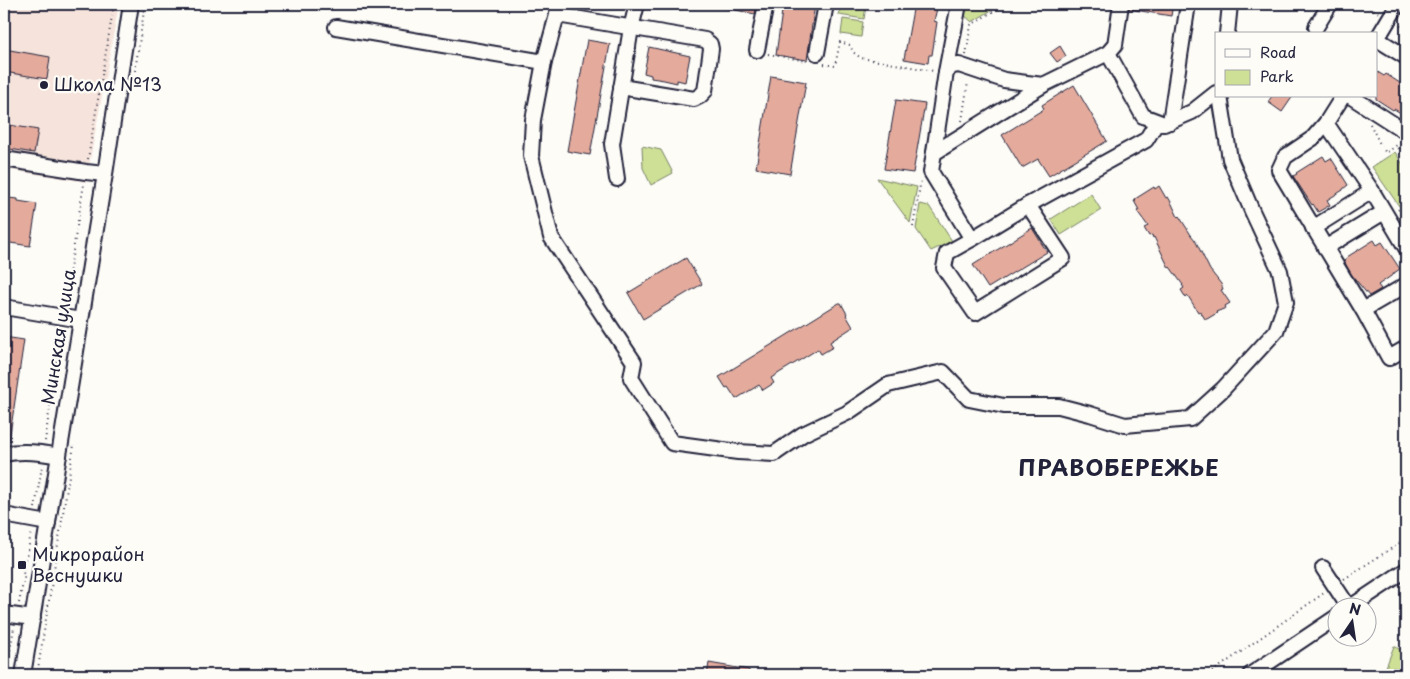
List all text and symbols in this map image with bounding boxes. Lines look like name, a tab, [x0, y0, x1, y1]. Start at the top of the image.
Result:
legend	[1215, 32, 1378, 98]
text: Road	[1260, 40, 1296, 63]
text: Park	[1260, 64, 1294, 87]
place label: Школа №13	[54, 70, 162, 97]
marker: Школа №13	[38, 79, 50, 91]
street label: Минская улица	[33, 266, 82, 407]
district label: ПРАВОБЕРЕЖЬЕ	[1018, 450, 1220, 483]
place label: Микрорайон Веснушки	[32, 540, 145, 588]
marker: Микрорайон Веснушки	[16, 559, 28, 571]
north arrow	[1328, 596, 1378, 646]
text: N	[1347, 597, 1363, 620]

